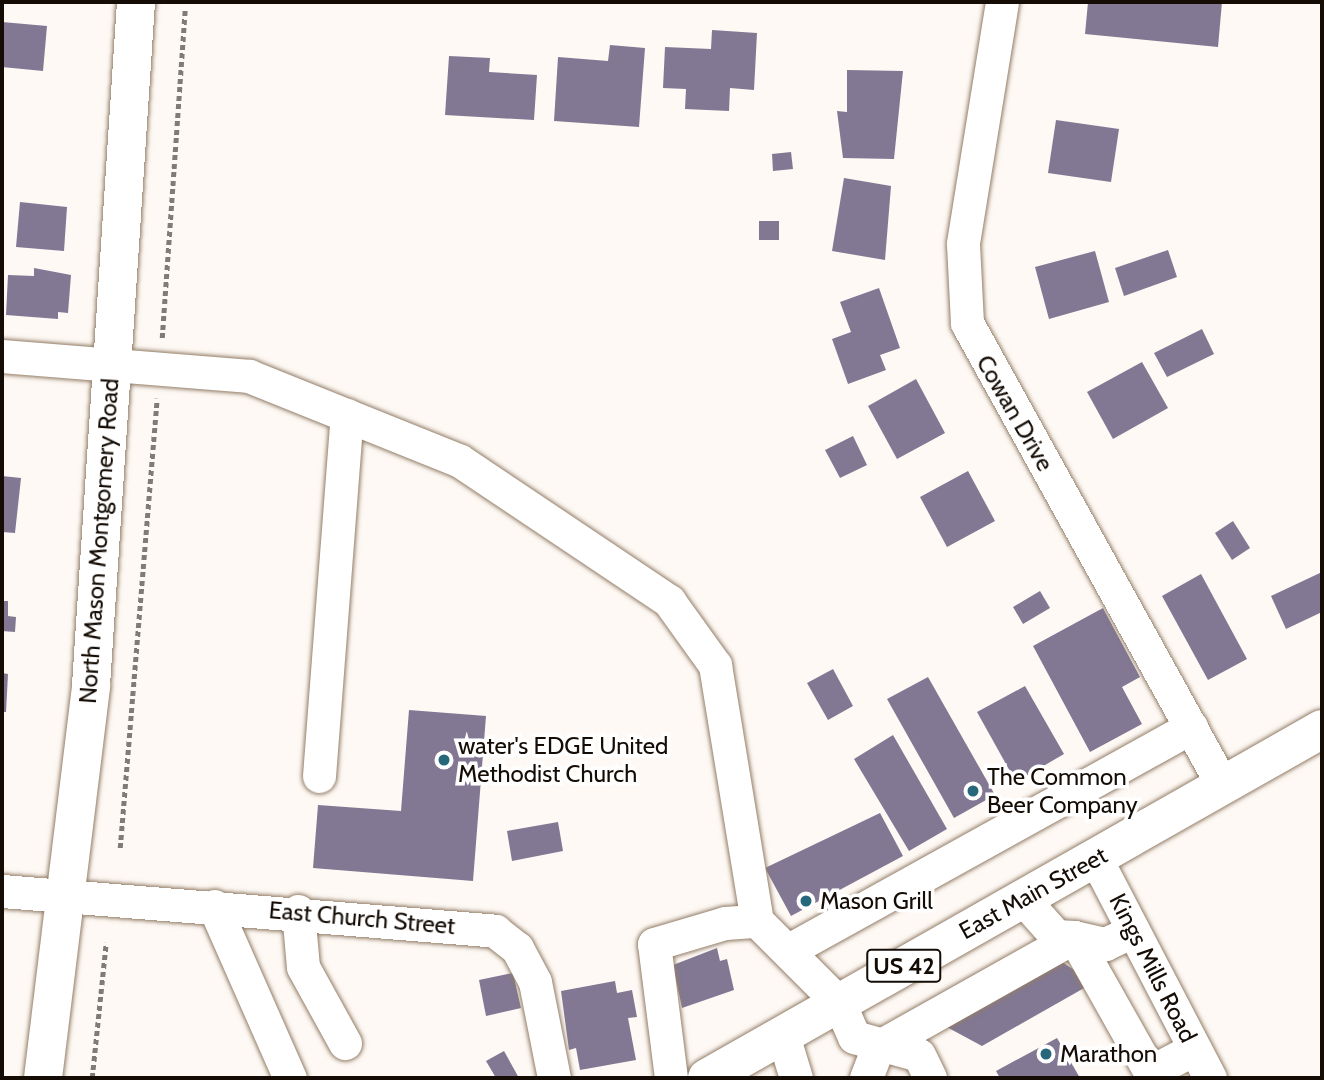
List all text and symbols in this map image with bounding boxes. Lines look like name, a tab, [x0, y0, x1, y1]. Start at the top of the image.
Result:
street label: Cowan Drive	[970, 350, 1060, 476]
street label: North Mason Montgomery Road	[73, 377, 125, 705]
place label: water's EDGE United Methodist Church	[458, 732, 668, 788]
marker: water's EDGE United Methodist Church	[436, 752, 452, 768]
place label: The Common Beer Company	[987, 763, 1138, 819]
marker: The Common Beer Company	[965, 783, 981, 799]
street label: East Main Street	[954, 840, 1112, 946]
place label: Mason Grill	[820, 887, 933, 915]
street label: Kings Mills Road	[1103, 889, 1203, 1047]
marker: Mason Grill	[798, 893, 814, 909]
street label: East Church Street	[268, 896, 456, 940]
road number: US 42	[866, 946, 942, 986]
place label: Marathon	[1060, 1040, 1157, 1068]
marker: Marathon	[1038, 1046, 1054, 1062]

